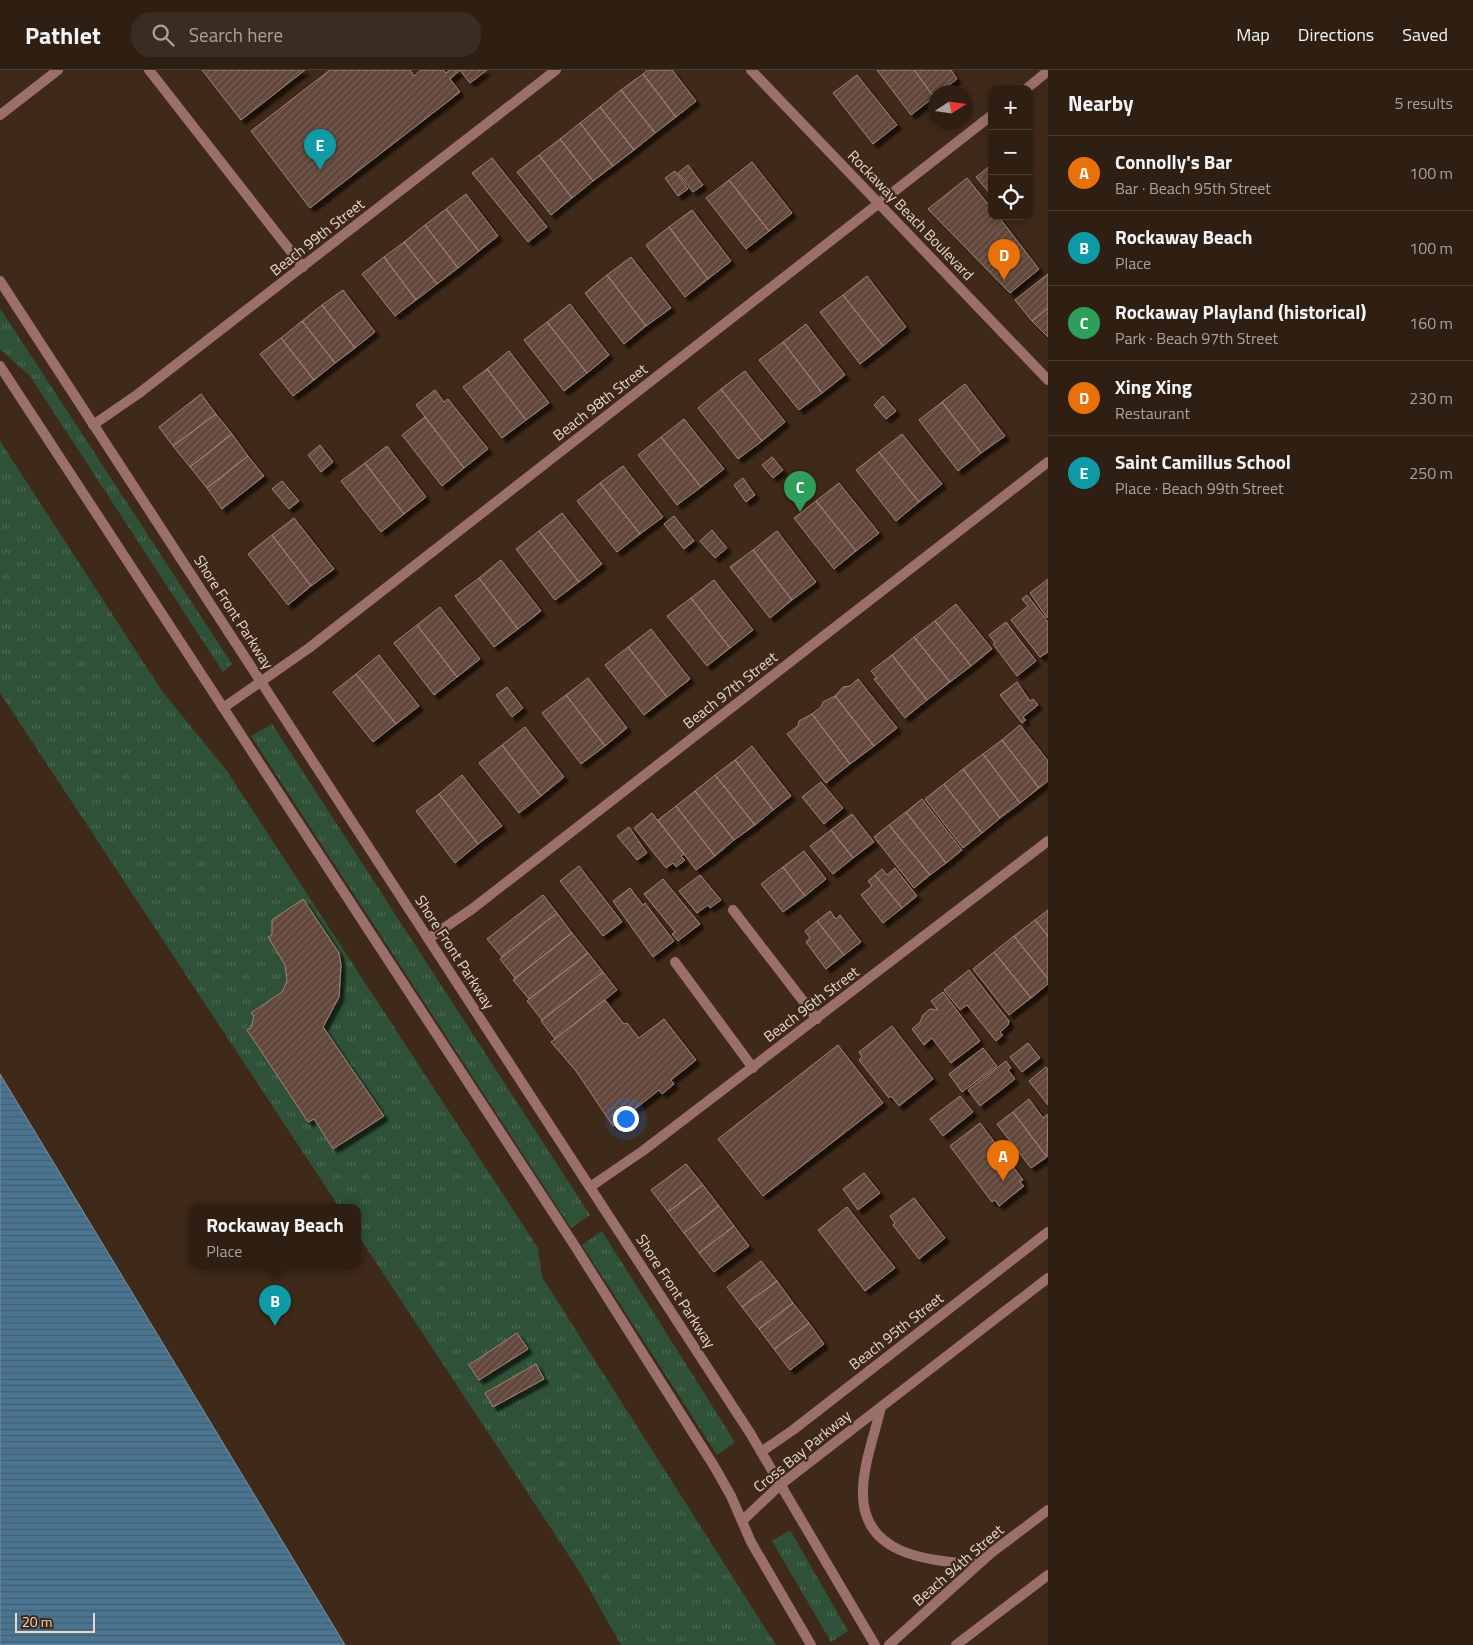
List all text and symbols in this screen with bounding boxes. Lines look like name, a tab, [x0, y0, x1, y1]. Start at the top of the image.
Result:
search box	[131, 12, 481, 57]
text: Pathlet	[25, 17, 101, 53]
text: Search here	[189, 20, 283, 49]
icon: search	[149, 21, 177, 49]
text: Map	[1236, 21, 1270, 48]
text: Directions	[1298, 21, 1374, 48]
text: Saved	[1402, 21, 1448, 48]
north arrow	[928, 85, 973, 130]
map controls	[988, 85, 1033, 220]
button: +	[988, 85, 1033, 130]
text: Nearby	[1068, 87, 1133, 119]
text: 5 results	[1394, 91, 1453, 115]
pin: E	[304, 129, 336, 170]
button: −	[988, 130, 1033, 175]
street label: Rockaway Beach Boulevard	[843, 145, 979, 285]
text: Connolly's Bar	[1115, 147, 1232, 176]
text: A	[1079, 161, 1089, 185]
text: 100 m	[1409, 161, 1453, 185]
button: locate	[988, 175, 1033, 220]
text: Bar · Beach 95th Street	[1115, 176, 1271, 200]
street label: Beach 99th Street	[265, 192, 370, 281]
text: Rockaway Beach	[1115, 222, 1253, 251]
text: B	[1079, 236, 1089, 260]
text: 100 m	[1409, 236, 1453, 260]
pin: D	[988, 239, 1020, 280]
text: Place	[1115, 251, 1151, 275]
text: Rockaway Playland (historical)	[1115, 297, 1366, 326]
text: C	[1080, 311, 1088, 335]
text: 160 m	[1409, 311, 1453, 335]
text: Park · Beach 97th Street	[1115, 326, 1278, 350]
street label: Beach 98th Street	[548, 357, 653, 446]
text: Xing Xing	[1115, 372, 1192, 401]
text: D	[1079, 386, 1089, 410]
text: 230 m	[1409, 386, 1453, 410]
text: Restaurant	[1115, 401, 1190, 425]
text: Saint Camillus School	[1115, 447, 1291, 476]
text: E	[1080, 461, 1088, 485]
text: 250 m	[1409, 461, 1453, 485]
pin: C	[784, 471, 816, 512]
text: Place · Beach 99th Street	[1115, 476, 1284, 500]
street label: Shore Front Parkway	[188, 550, 280, 674]
street label: Beach 97th Street	[678, 645, 783, 734]
street label: Shore Front Parkway	[409, 890, 501, 1014]
street label: Beach 96th Street	[758, 960, 864, 1048]
your location	[613, 1106, 639, 1132]
pin: A	[987, 1140, 1019, 1181]
popup	[189, 1204, 361, 1269]
text: Rockaway Beach	[206, 1210, 344, 1239]
street label: Shore Front Parkway	[630, 1229, 722, 1353]
text: Place	[206, 1239, 242, 1263]
pin: B	[259, 1285, 291, 1326]
street label: Beach 95th Street	[844, 1286, 949, 1375]
street label: Cross Bay Parkway	[748, 1404, 856, 1498]
street label: Beach 94th Street	[907, 1518, 1009, 1611]
scale bar	[15, 1610, 95, 1633]
text: 20 m	[22, 1611, 52, 1632]

